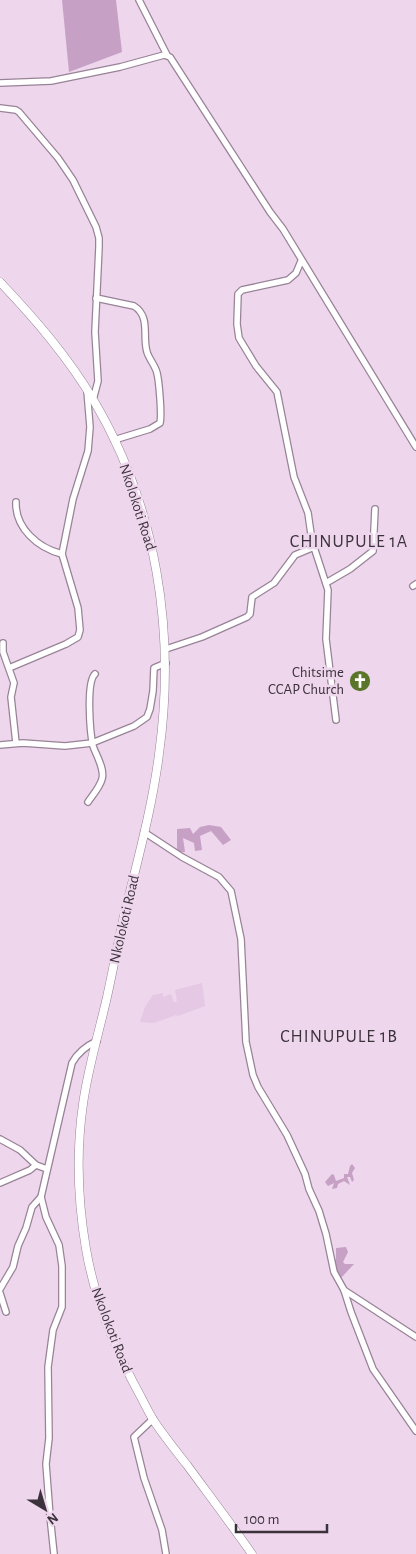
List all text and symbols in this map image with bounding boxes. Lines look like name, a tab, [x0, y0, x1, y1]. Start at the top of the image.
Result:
street label: Nkolokoti Road	[116, 462, 159, 552]
district label: CHINUPULE 1A	[290, 533, 408, 551]
place label: Chitsime CCAP Church	[268, 665, 344, 697]
church icon: Chitsime CCAP Church	[348, 669, 372, 693]
street label: Nkolokoti Road	[107, 873, 142, 965]
district label: CHINUPULE 1B	[280, 1028, 398, 1046]
street label: Nkolokoti Road	[88, 1286, 135, 1375]
north arrow	[20, 1484, 70, 1534]
scale bar	[236, 1502, 327, 1534]
text: N	[44, 1510, 61, 1527]
text: 100 m	[244, 1512, 279, 1527]

